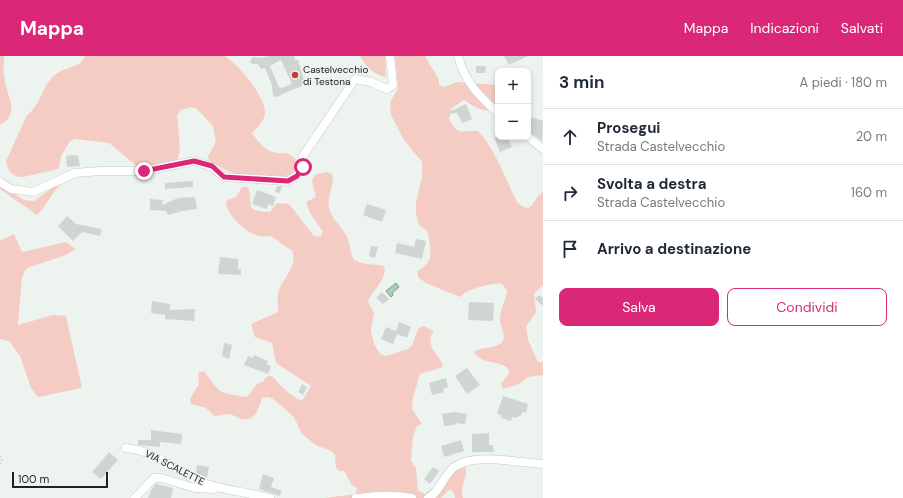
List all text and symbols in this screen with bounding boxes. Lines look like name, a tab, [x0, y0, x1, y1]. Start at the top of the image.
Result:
text: Mappa	[20, 16, 84, 41]
text: Mappa	[684, 19, 728, 37]
text: Indicazioni	[750, 19, 819, 37]
text: Salvati	[841, 19, 883, 37]
place label: Castelvecchio di Testona	[303, 63, 368, 88]
map controls	[495, 68, 531, 140]
button: +	[495, 68, 531, 104]
marker: Castelvecchio di Testona	[290, 70, 300, 80]
text: 3 min	[559, 71, 604, 93]
text: A piedi · 180 m	[800, 74, 887, 91]
button: −	[495, 104, 531, 140]
text: Prosegui	[597, 118, 660, 138]
icon: ahead	[559, 126, 581, 148]
text: 20 m	[856, 128, 887, 145]
text: Strada Castelvecchio	[597, 138, 725, 155]
route start	[294, 158, 312, 176]
route end	[135, 162, 153, 180]
text: Svolta a destra	[597, 174, 707, 194]
icon: right	[559, 182, 581, 204]
text: 160 m	[851, 184, 887, 201]
text: Strada Castelvecchio	[597, 194, 725, 211]
icon: arrive	[559, 238, 581, 260]
text: Arrivo a destinazione	[597, 239, 751, 259]
button: Salva	[559, 288, 719, 326]
button: Condividi	[727, 288, 887, 326]
street label: VIA SCALETTE	[143, 447, 207, 488]
scale bar	[12, 470, 108, 489]
text: 100 m	[18, 472, 49, 486]

